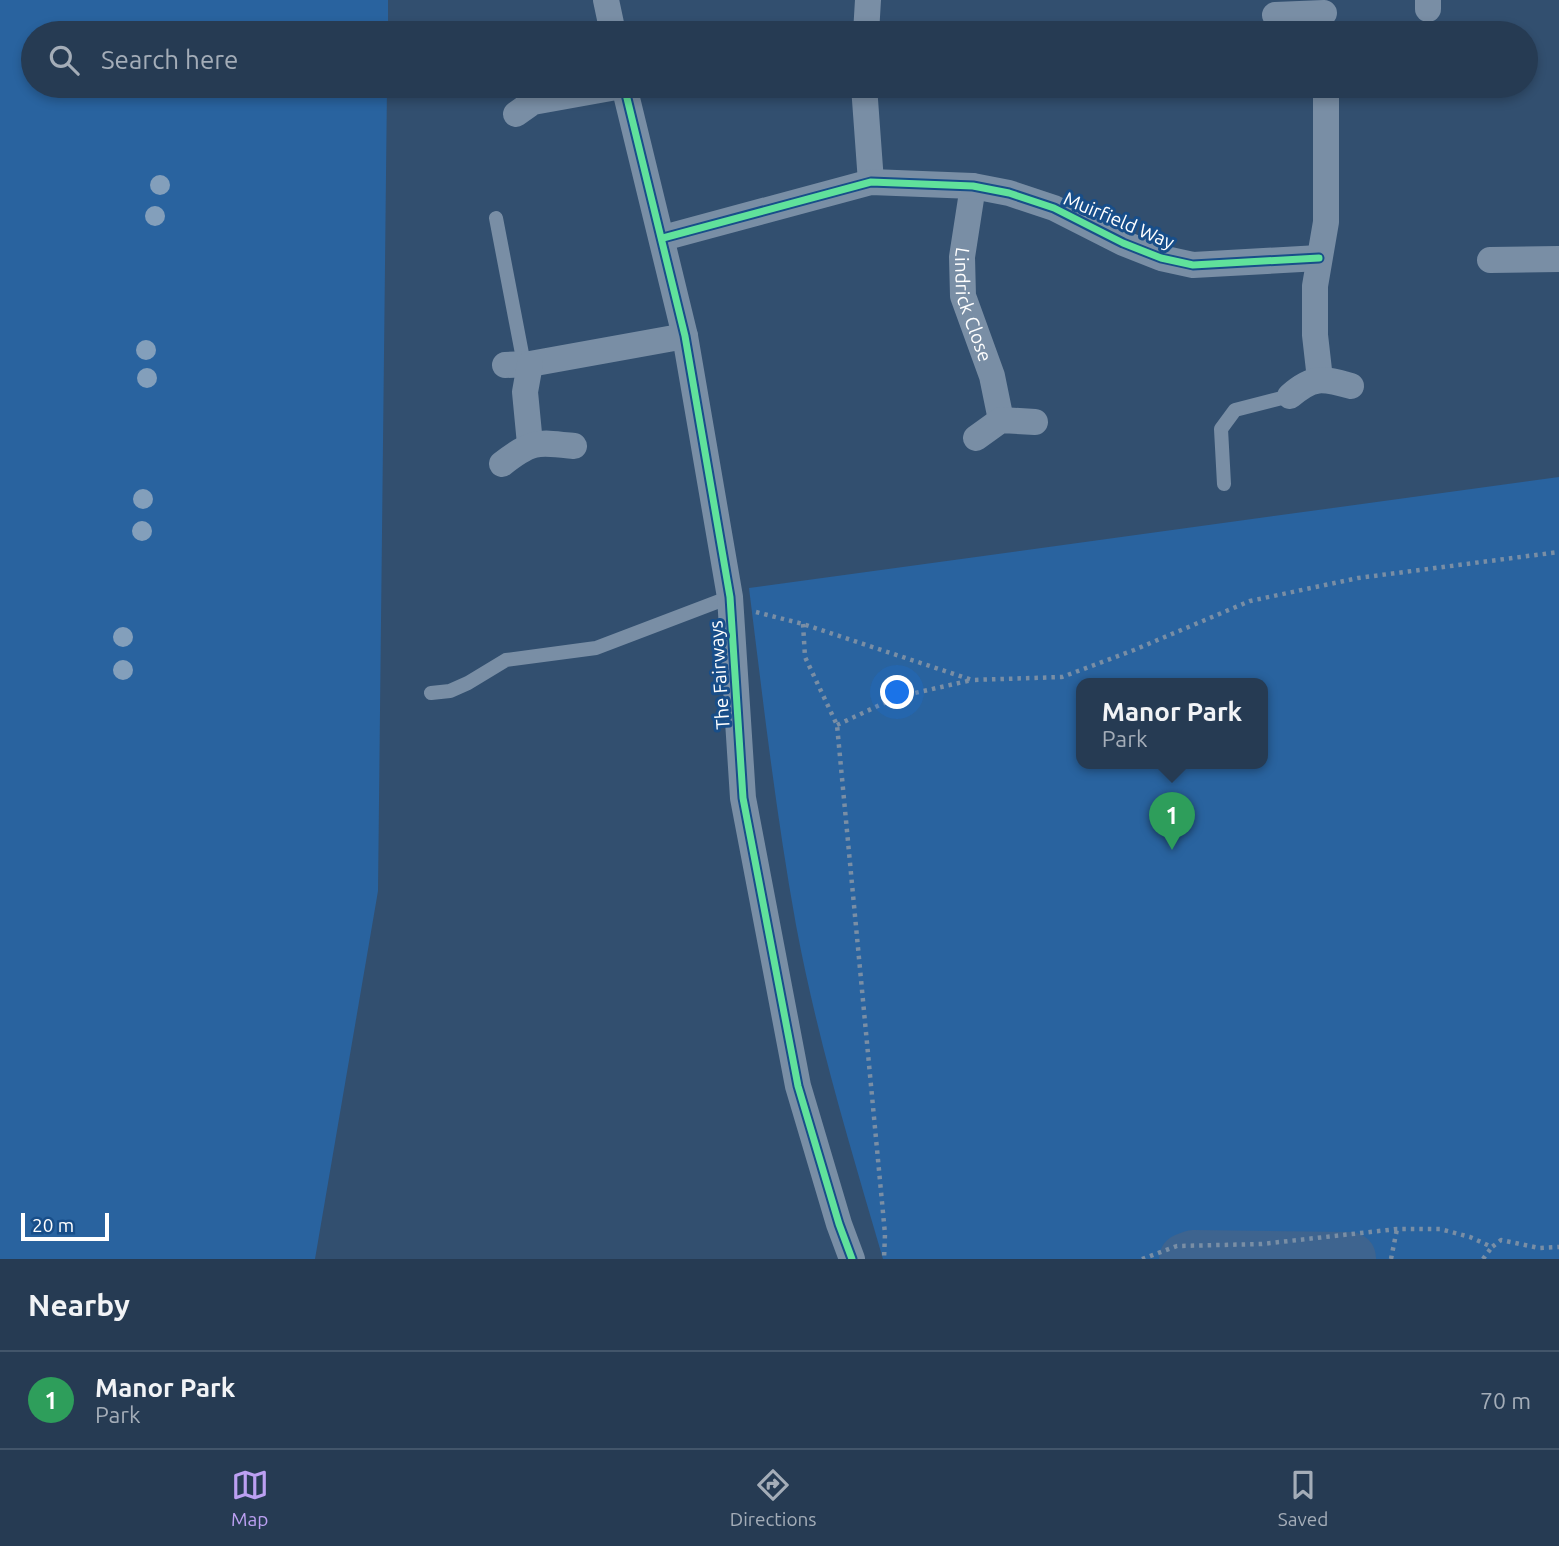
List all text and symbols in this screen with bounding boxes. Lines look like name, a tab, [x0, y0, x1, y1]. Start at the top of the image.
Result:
search box	[21, 21, 1538, 98]
icon: search	[45, 41, 83, 79]
text: Search here	[101, 45, 238, 74]
street label: Muirfield Way	[1060, 187, 1178, 253]
street label: Lindrick Close	[951, 246, 997, 364]
street label: The Fairways	[704, 620, 734, 730]
your location	[880, 675, 914, 709]
popup	[1076, 678, 1268, 769]
text: Manor Park	[1102, 697, 1242, 726]
text: Park	[1102, 726, 1148, 751]
pin: 1	[1149, 792, 1195, 850]
scale bar	[21, 1210, 108, 1242]
text: 20 m	[32, 1214, 74, 1236]
text: Nearby	[28, 1288, 130, 1322]
text: Manor Park	[95, 1373, 235, 1402]
text: 1	[45, 1388, 57, 1413]
text: 70 m	[1480, 1388, 1531, 1413]
text: Park	[95, 1402, 141, 1427]
tab: Map	[231, 1466, 269, 1530]
tab: Directions	[730, 1466, 817, 1530]
tab: Saved	[1278, 1466, 1328, 1530]

